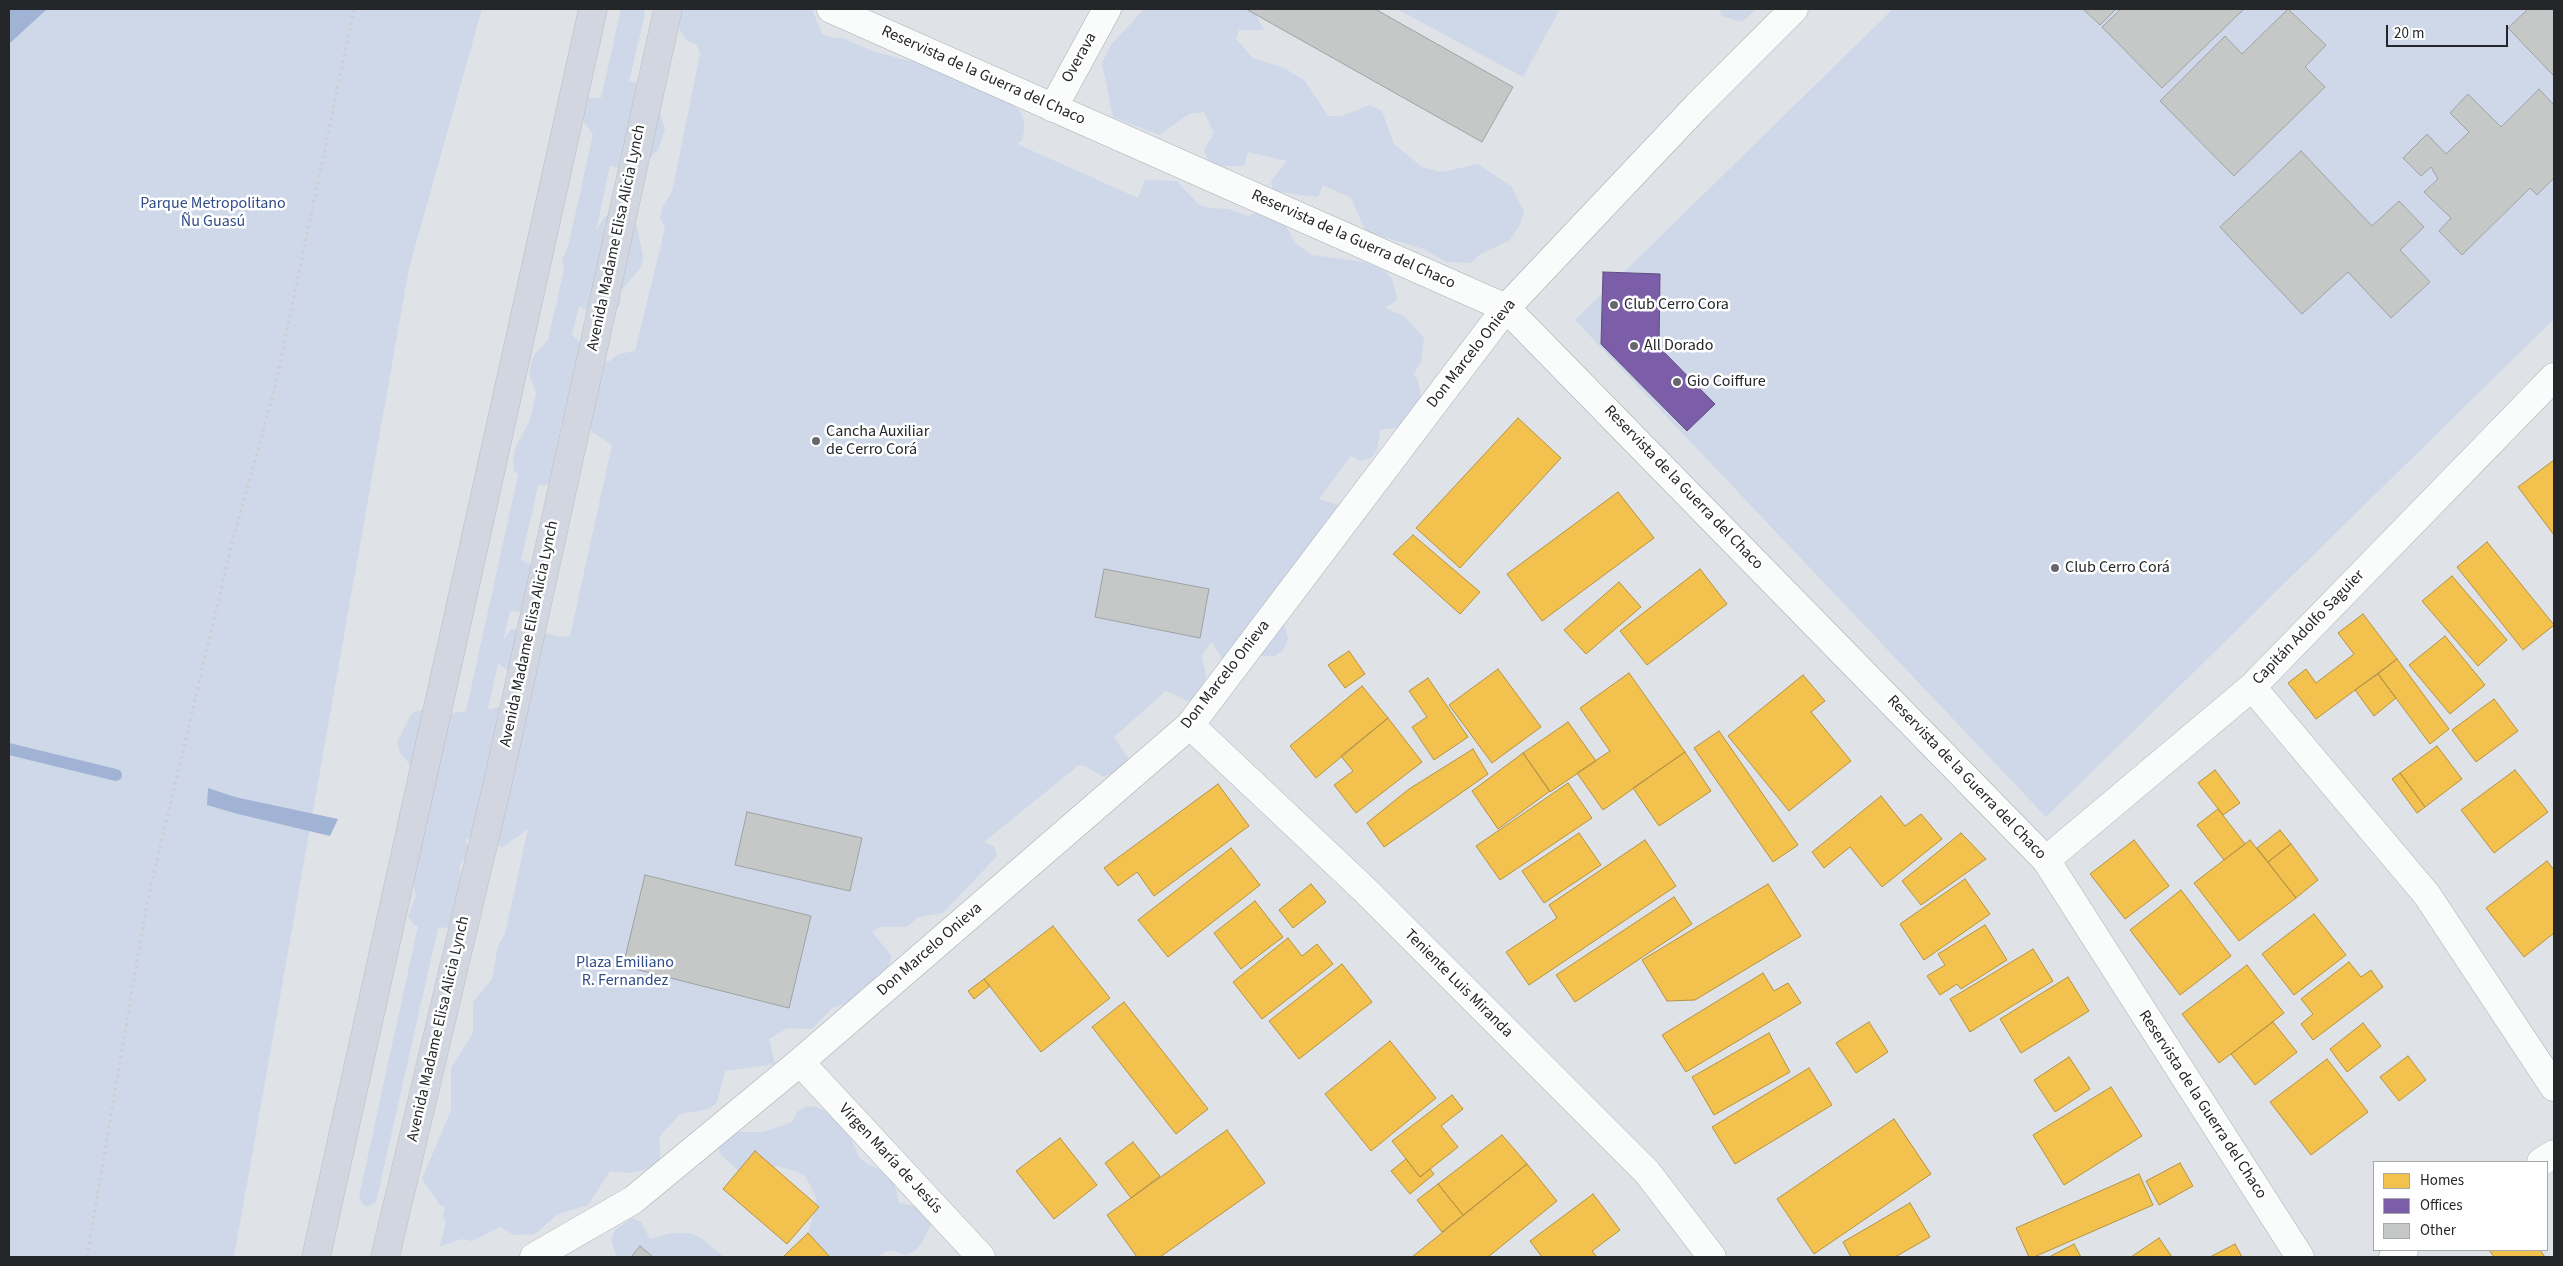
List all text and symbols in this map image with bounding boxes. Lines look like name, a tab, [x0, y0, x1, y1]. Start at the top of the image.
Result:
scale bar	[2388, 15, 2510, 47]
street label: Reservista de la Guerra del Chaco	[878, 22, 1088, 130]
text: 20 m	[2394, 23, 2424, 44]
street label: Overava	[1058, 30, 1102, 86]
street label: Avenida Madame Elisa Alicia Lynch	[584, 123, 650, 353]
street label: Reservista de la Guerra del Chaco	[1248, 186, 1458, 294]
park label: Parque Metropolitano Ñu Guasú	[140, 194, 286, 232]
place label: Club Cerro Cora	[1624, 295, 1729, 315]
street label: Don Marcelo Onieva	[1424, 296, 1520, 412]
marker: Club Cerro Cora	[1608, 299, 1620, 311]
place label: All Dorado	[1644, 336, 1713, 356]
marker: All Dorado	[1628, 340, 1640, 352]
place label: Gio Coiffure	[1687, 372, 1766, 392]
marker: Gio Coiffure	[1671, 376, 1683, 388]
street label: Reservista de la Guerra del Chaco	[1599, 402, 1767, 574]
place label: Cancha Auxiliar de Cerro Corá	[826, 422, 929, 460]
marker: Cancha Auxiliar de Cerro Corá	[810, 435, 822, 447]
street label: Avenida Madame Elisa Alicia Lynch	[497, 519, 563, 749]
place label: Club Cerro Corá	[2065, 558, 2170, 578]
marker: Club Cerro Corá	[2049, 562, 2061, 574]
street label: Capitán Adolfo Saguier	[2249, 566, 2369, 690]
street label: Don Marcelo Onieva	[1178, 617, 1274, 733]
street label: Reservista de la Guerra del Chaco	[1882, 692, 2050, 864]
street label: Don Marcelo Onieva	[874, 899, 986, 1001]
street label: Avenida Madame Elisa Alicia Lynch	[404, 914, 474, 1144]
street label: Teniente Luis Miranda	[1400, 926, 1516, 1042]
park label: Plaza Emiliano R. Fernandez	[576, 953, 674, 991]
street label: Reservista de la Guerra del Chaco	[2134, 1007, 2270, 1203]
street label: Virgen María de Jesús	[834, 1100, 946, 1218]
legend	[2373, 1161, 2548, 1251]
text: Homes	[2420, 1170, 2464, 1191]
text: Offices	[2420, 1195, 2463, 1216]
text: Other	[2420, 1220, 2456, 1241]

